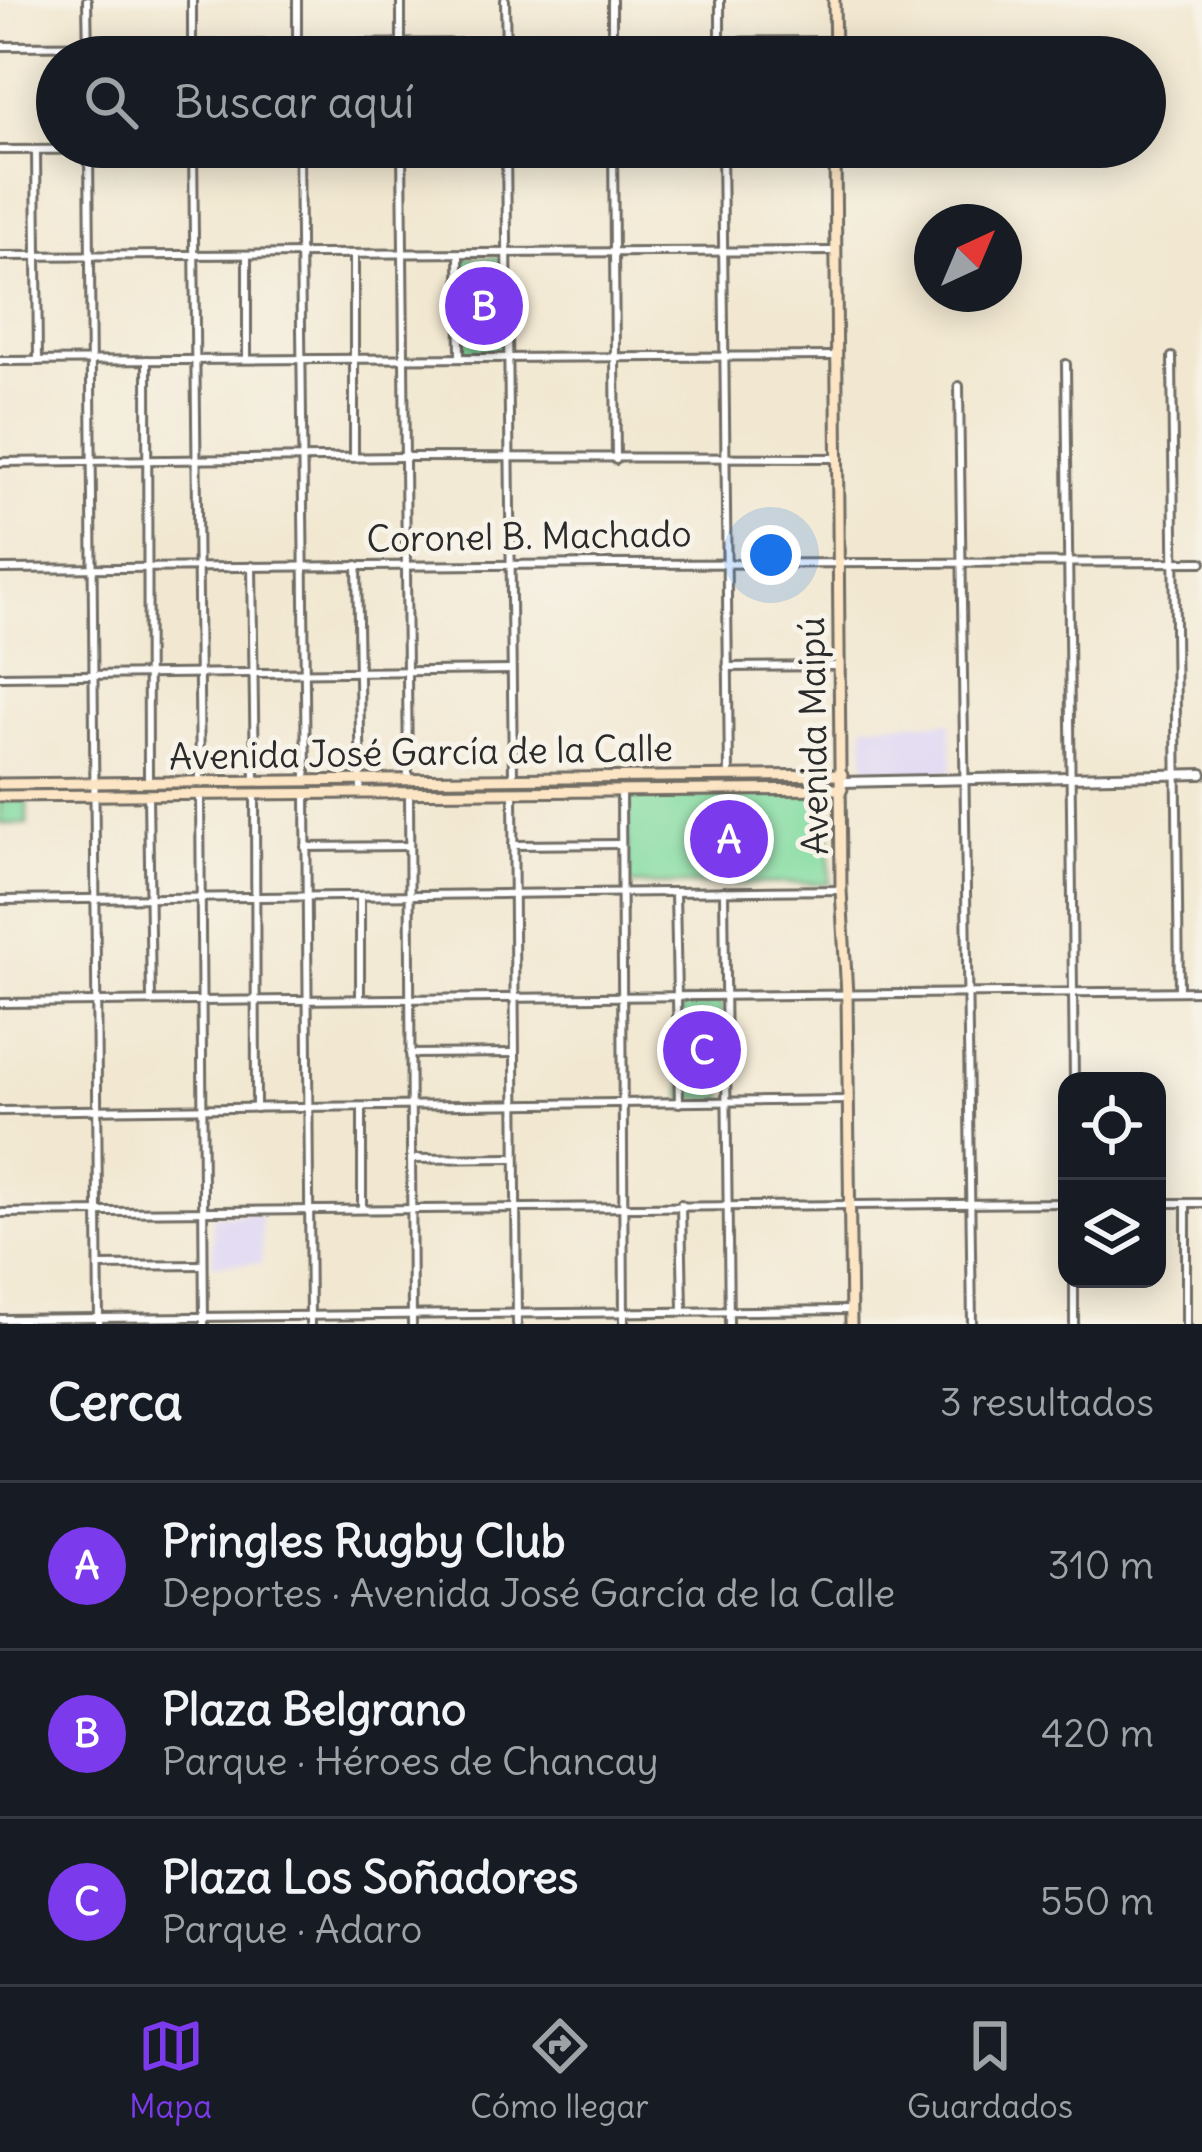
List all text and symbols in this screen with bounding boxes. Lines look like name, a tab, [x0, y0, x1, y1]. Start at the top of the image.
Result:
search box	[36, 36, 1166, 168]
icon: search	[78, 69, 144, 135]
text: Buscar aquí	[174, 74, 414, 130]
north arrow	[914, 204, 1022, 312]
pin: B	[445, 261, 523, 351]
street label: Coronel B. Machado	[366, 511, 692, 562]
your location	[741, 525, 801, 585]
street label: Avenida Maipú	[789, 617, 838, 855]
street label: Avenida José García de la Calle	[169, 726, 673, 779]
pin: A	[690, 794, 768, 884]
pin: C	[663, 1005, 741, 1095]
map controls	[1058, 1072, 1166, 1288]
button: locate	[1058, 1072, 1166, 1180]
button: layers	[1058, 1180, 1166, 1288]
text: Cerca	[48, 1370, 183, 1434]
text: 3 resultados	[940, 1378, 1154, 1427]
text: Pringles Rugby Club	[162, 1513, 566, 1569]
text: A	[74, 1541, 100, 1590]
text: 310 m	[1048, 1541, 1154, 1590]
text: Deportes · Avenida José García de la Calle	[162, 1569, 895, 1618]
text: Plaza Belgrano	[162, 1681, 466, 1737]
text: B	[74, 1709, 100, 1758]
text: 420 m	[1041, 1709, 1154, 1758]
text: Parque · Héroes de Chancay	[162, 1737, 659, 1786]
text: Plaza Los Soñadores	[162, 1849, 578, 1905]
text: C	[74, 1877, 100, 1926]
text: 550 m	[1040, 1877, 1154, 1926]
text: Parque · Adaro	[162, 1905, 422, 1954]
tab: Mapa	[129, 2013, 212, 2127]
tab: Cómo llegar	[470, 2013, 649, 2127]
tab: Guardados	[907, 2013, 1073, 2127]

